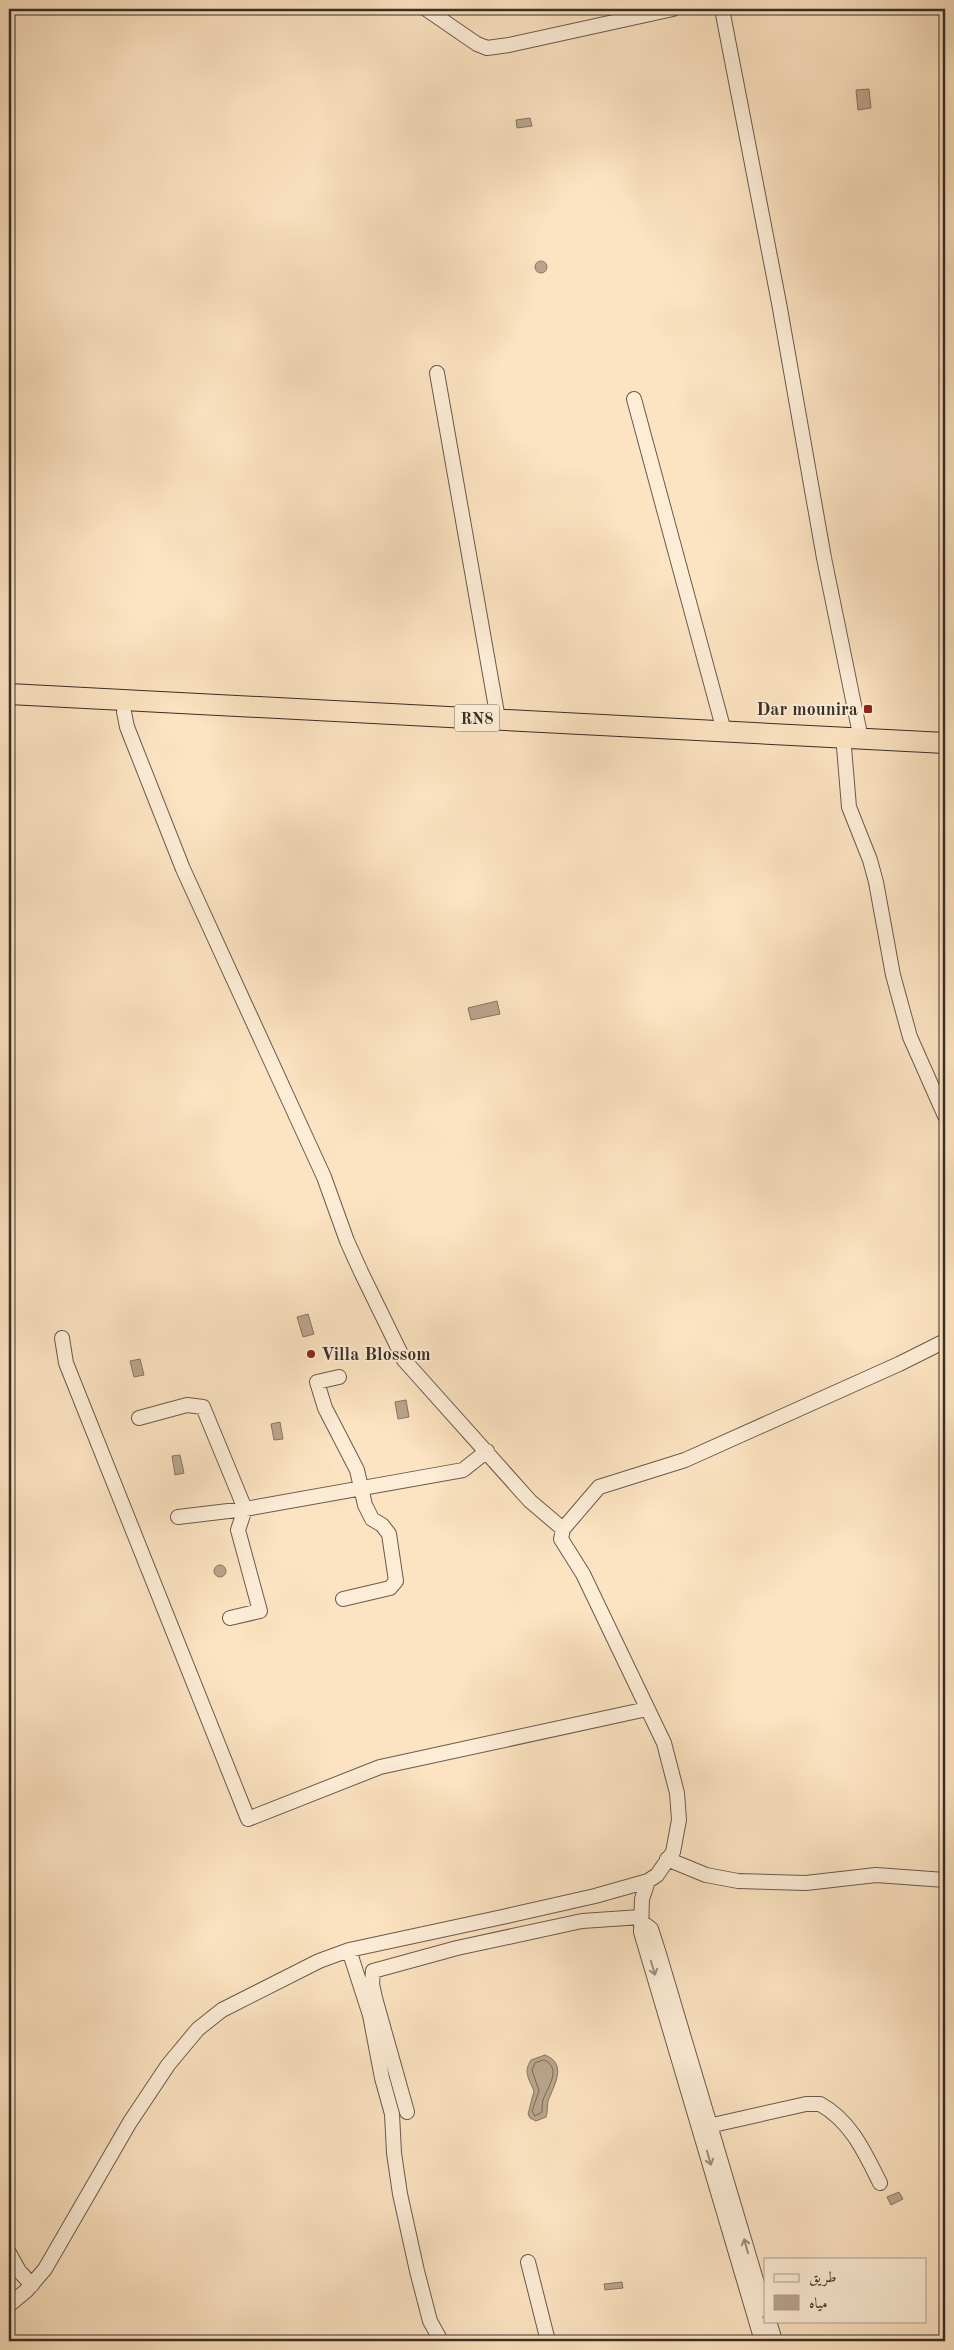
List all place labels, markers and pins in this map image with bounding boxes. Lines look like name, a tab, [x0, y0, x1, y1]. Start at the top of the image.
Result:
place label: Dar mounira	[756, 701, 858, 719]
marker: Dar mounira	[862, 703, 874, 715]
place label: Villa Blossom	[321, 1346, 431, 1364]
marker: Villa Blossom	[305, 1348, 317, 1360]

